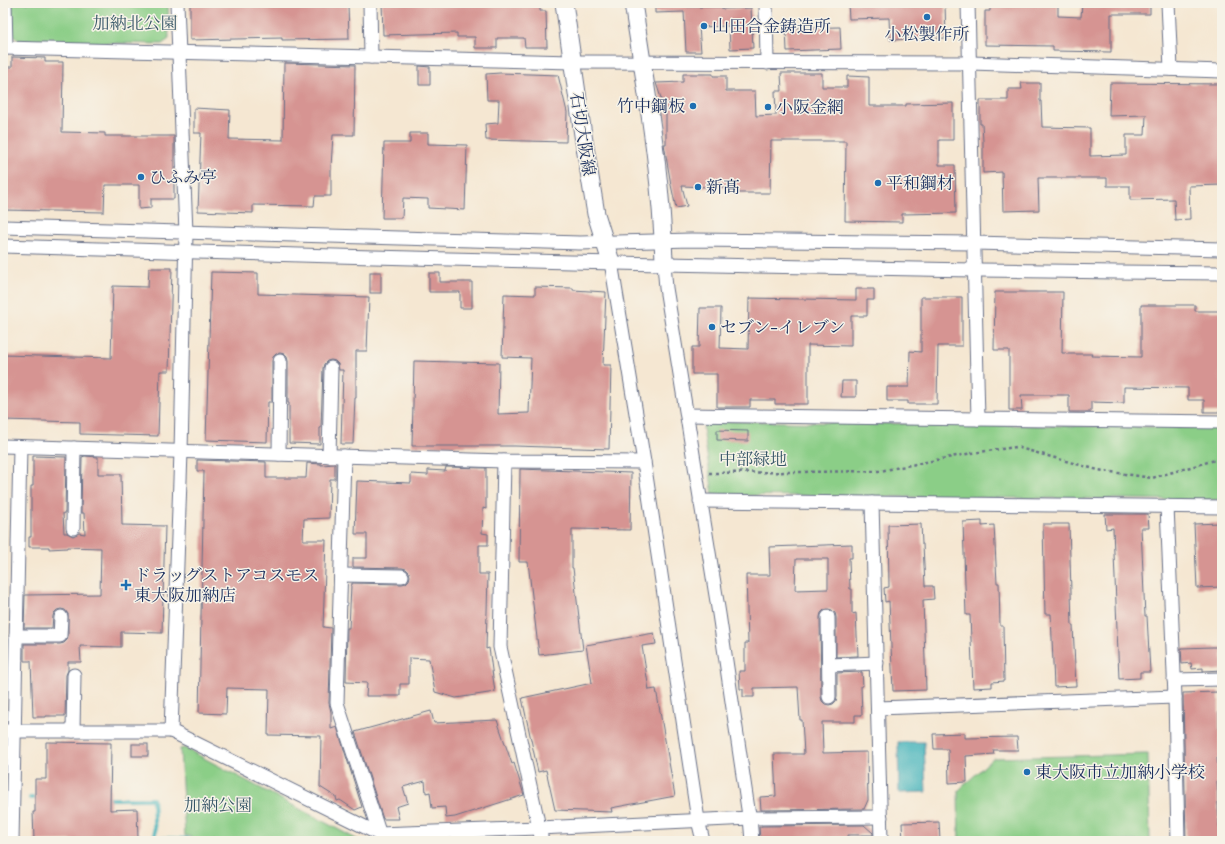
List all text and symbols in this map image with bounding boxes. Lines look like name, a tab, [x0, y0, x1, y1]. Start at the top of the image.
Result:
park label: 加納北公園	[93, 12, 178, 35]
marker: 小松製作所	[922, 12, 932, 22]
place label: 山田合金鋳造所	[712, 15, 831, 38]
marker: 山田合金鋳造所	[699, 21, 709, 31]
place label: 小松製作所	[885, 23, 970, 46]
street label: 石切大阪線	[564, 90, 601, 178]
place label: 竹中鋼板	[617, 95, 685, 118]
place label: 小阪金網	[776, 96, 844, 119]
marker: 竹中鋼板	[688, 101, 698, 111]
marker: 小阪金網	[763, 102, 773, 112]
place label: ひふみ亭	[149, 166, 217, 189]
marker: ひふみ亭	[136, 172, 146, 182]
place label: 平和鋼材	[886, 172, 954, 195]
place label: 新髙	[706, 176, 740, 199]
marker: 平和鋼材	[873, 178, 883, 188]
marker: 新髙	[693, 182, 703, 192]
place label: セブン-イレブン	[720, 316, 845, 339]
marker: セブン-イレブン	[707, 322, 717, 332]
park label: 中部緑地	[719, 448, 787, 471]
place label: ドラッグストアコスモス 東大阪加納店	[134, 564, 319, 607]
marker: ドラッグストアコスモス 東大阪加納店	[121, 580, 131, 590]
place label: 東大阪市立加納小学校	[1035, 761, 1205, 784]
marker: 東大阪市立加納小学校	[1022, 767, 1032, 777]
park label: 加納公園	[184, 794, 252, 817]

